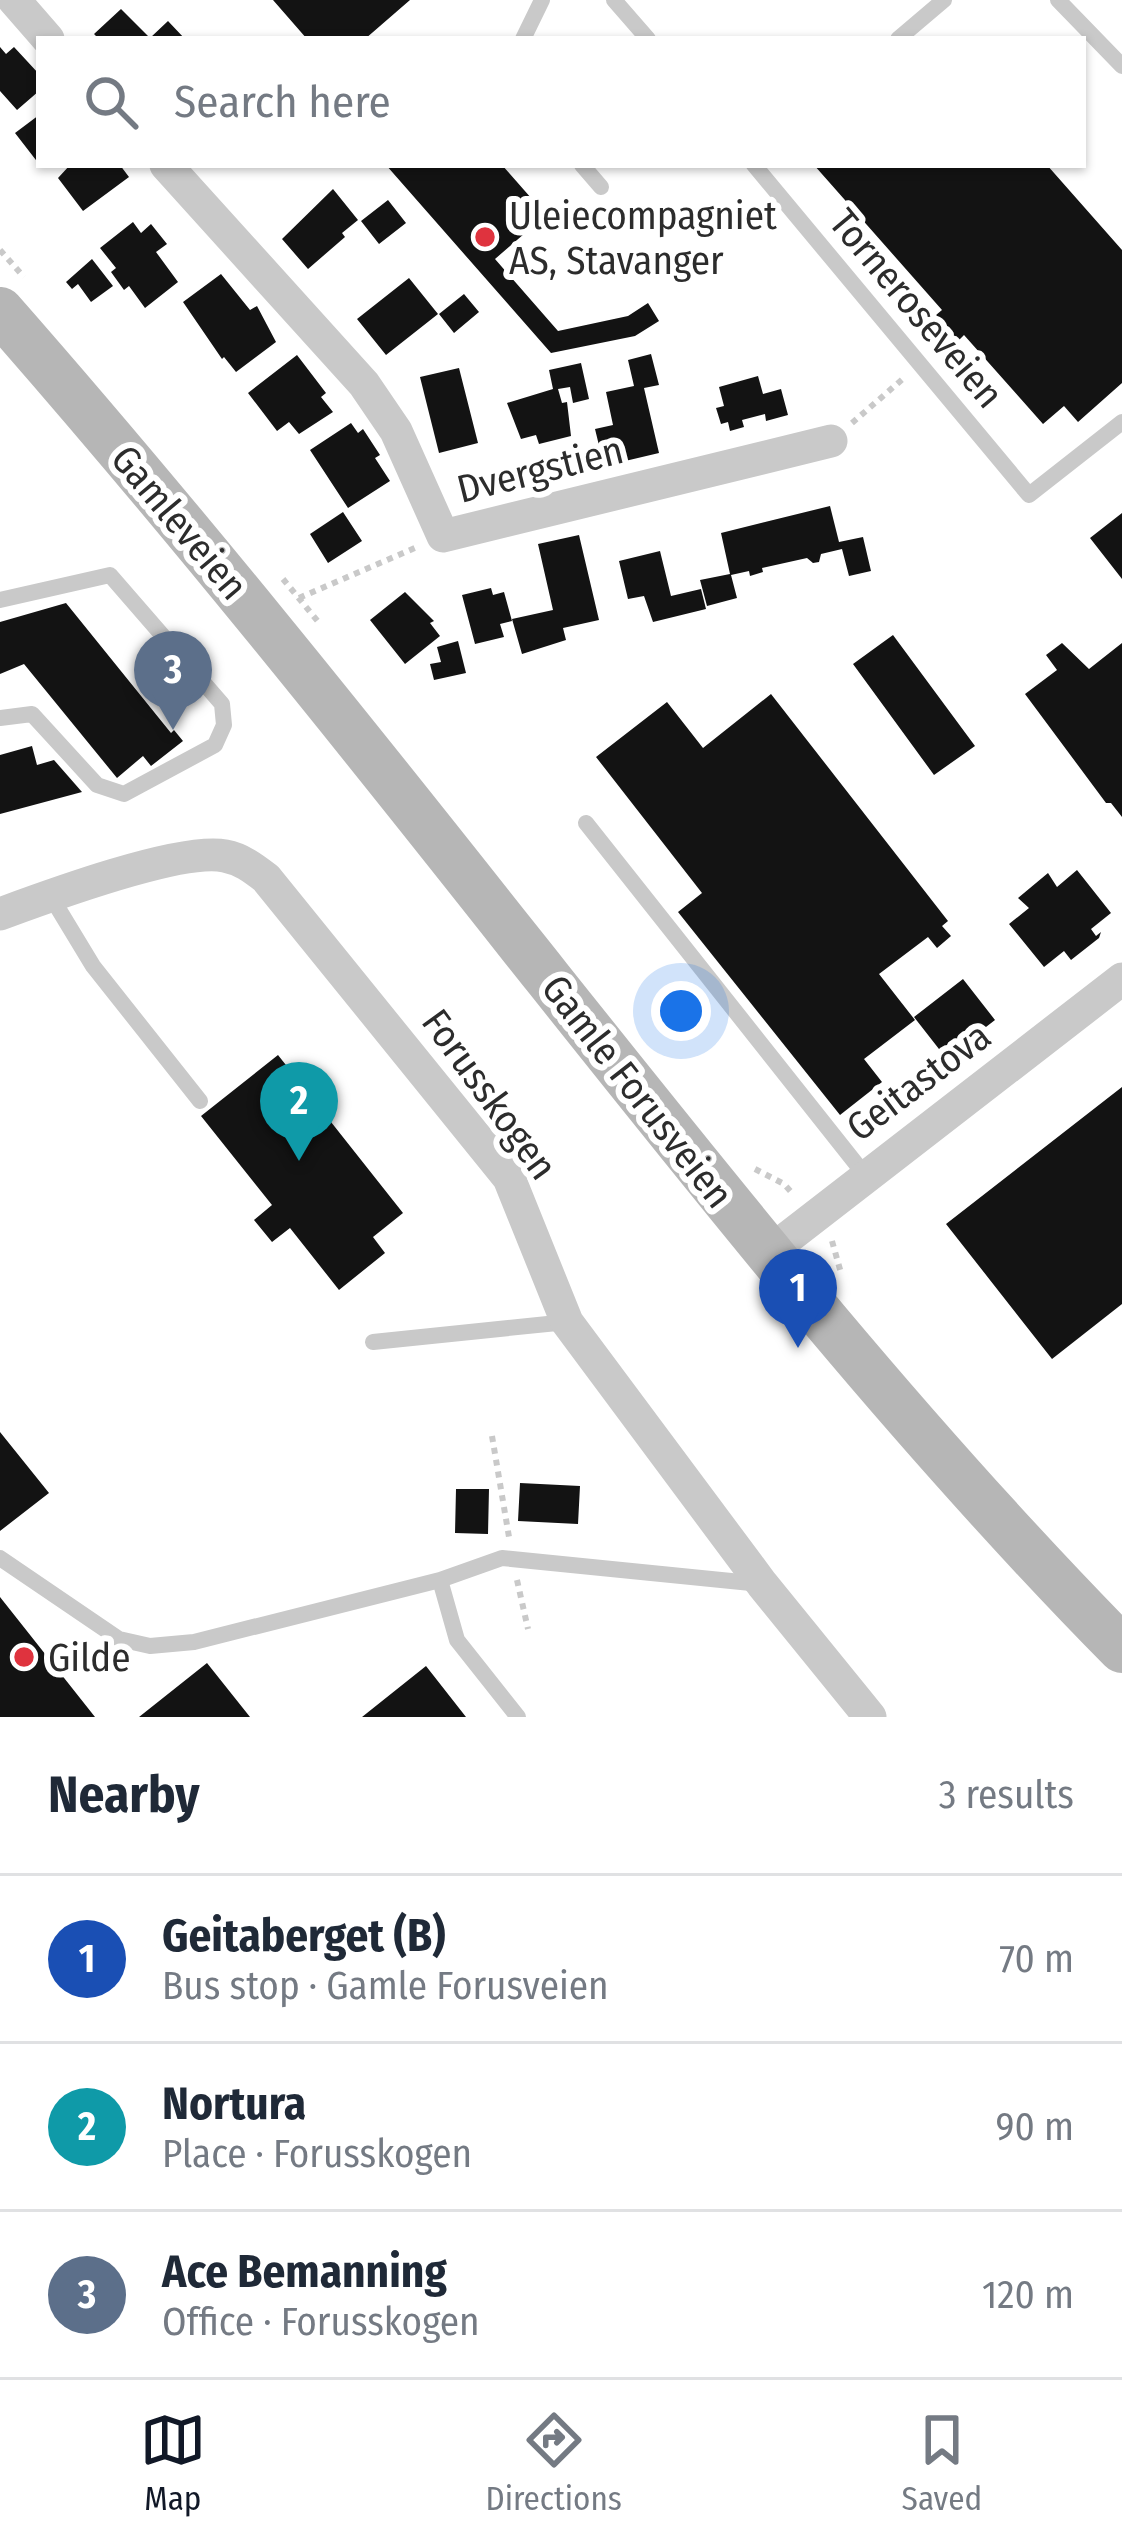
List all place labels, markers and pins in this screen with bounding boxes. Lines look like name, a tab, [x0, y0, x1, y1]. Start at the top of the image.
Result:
place label: Uleiecompagniet AS, Stavanger	[509, 193, 777, 284]
marker: Uleiecompagniet AS, Stavanger	[472, 224, 498, 250]
pin: 3	[134, 631, 212, 730]
pin: 2	[260, 1062, 338, 1161]
pin: 1	[759, 1249, 837, 1348]
place label: Gilde	[48, 1635, 130, 1681]
marker: Gilde	[11, 1644, 37, 1670]

